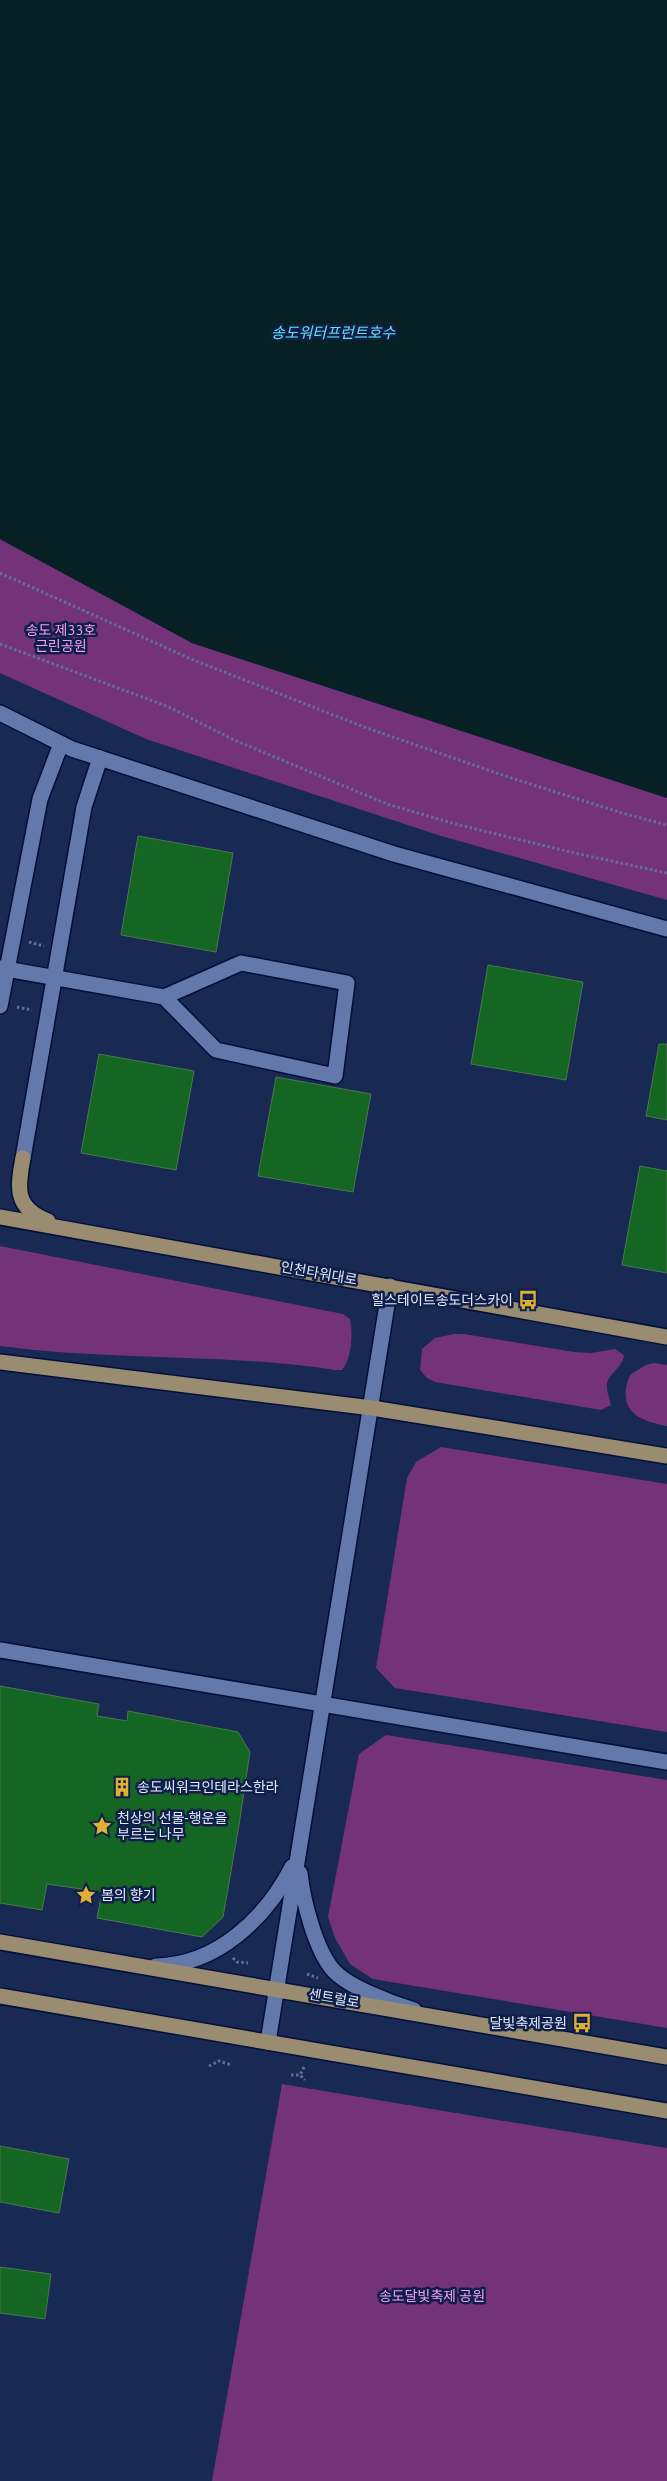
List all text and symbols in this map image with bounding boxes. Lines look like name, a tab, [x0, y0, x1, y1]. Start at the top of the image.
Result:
water label: 송도워터프런트호수	[271, 324, 396, 341]
park label: 송도 제33호 근린공원	[26, 622, 96, 654]
street label: 인천타워대로	[280, 1258, 359, 1288]
bus stop icon: 힐스테이트송도더스카이	[517, 1289, 539, 1311]
place label: 힐스테이트송도더스카이	[371, 1292, 513, 1308]
building icon: 송도씨워크인테라스한라	[111, 1776, 133, 1798]
place label: 송도씨워크인테라스한라	[137, 1779, 279, 1795]
place label: 천상의 선물-행운을 부르는 나무	[117, 1810, 227, 1842]
place icon: 천상의 선물-행운을 부르는 나무	[91, 1815, 113, 1837]
place icon: 봄의 향기	[75, 1884, 97, 1906]
place label: 봄의 향기	[101, 1887, 156, 1903]
street label: 센트럴로	[307, 1986, 361, 2010]
bus stop icon: 달빛축제공원	[571, 2012, 593, 2034]
place label: 달빛축제공원	[490, 2015, 567, 2031]
park label: 송도달빛축제 공원	[379, 2288, 485, 2304]

